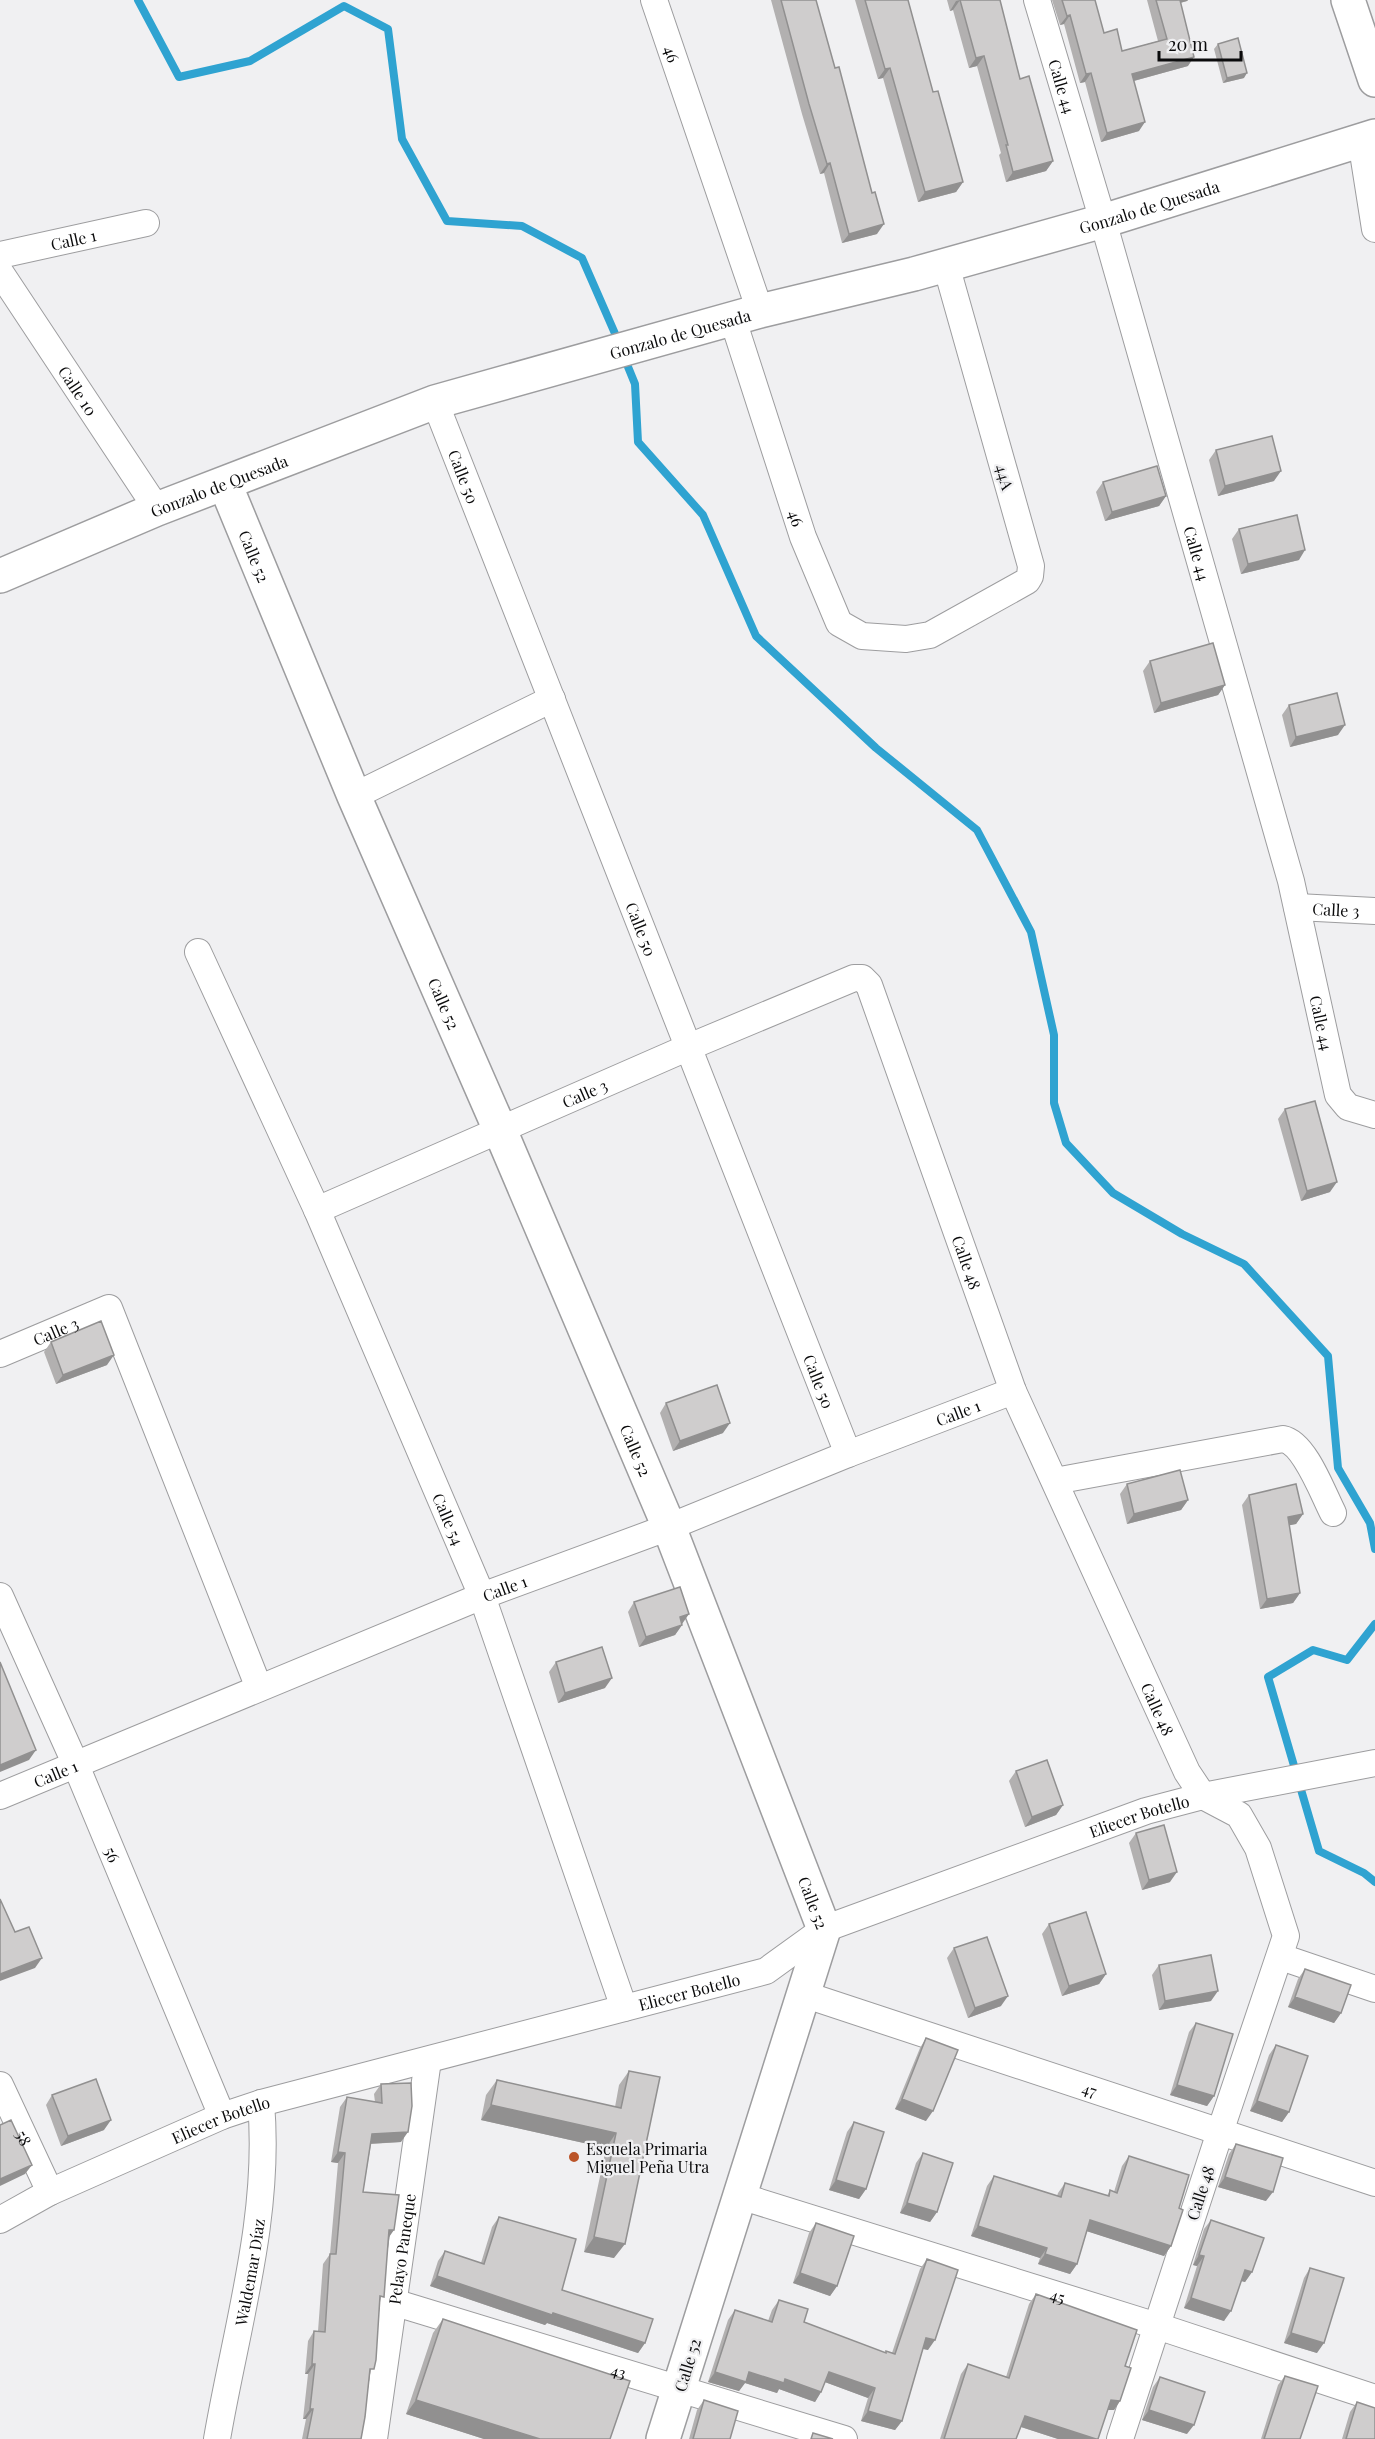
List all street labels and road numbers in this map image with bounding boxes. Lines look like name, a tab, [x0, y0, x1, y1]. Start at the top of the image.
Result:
street label: 46	[660, 43, 685, 65]
street label: Calle 44	[1045, 57, 1081, 116]
street label: Gonzalo de Quesada	[1077, 175, 1222, 238]
street label: Calle 1	[49, 224, 98, 254]
street label: Gonzalo de Quesada	[607, 304, 753, 363]
street label: Calle 10	[54, 361, 103, 419]
street label: Calle 50	[444, 446, 484, 507]
street label: Gonzalo de Quesada	[147, 449, 291, 521]
street label: 44A	[991, 462, 1019, 493]
street label: 46	[784, 507, 809, 529]
street label: Calle 44	[1180, 524, 1215, 583]
street label: Calle 52	[235, 527, 275, 585]
street label: Calle 3	[1312, 897, 1360, 921]
street label: Calle 50	[622, 899, 662, 959]
street label: Calle 52	[424, 974, 465, 1033]
street label: Calle 44	[1306, 993, 1338, 1052]
street label: Calle 3	[559, 1074, 610, 1112]
street label: Calle 48	[948, 1232, 987, 1292]
street label: Calle 3	[29, 1312, 81, 1350]
street label: Calle 50	[799, 1351, 840, 1411]
street label: Calle 1	[933, 1394, 983, 1430]
street label: Calle 52	[616, 1421, 657, 1479]
street label: Calle 54	[429, 1490, 469, 1548]
street label: Calle 1	[479, 1570, 530, 1605]
street label: Calle 48	[1137, 1679, 1179, 1739]
street label: Calle 1	[30, 1754, 81, 1792]
street label: Eliecer Botello	[1086, 1790, 1192, 1842]
street label: 56	[100, 1843, 126, 1865]
street label: Calle 52	[794, 1873, 833, 1932]
street label: Eliecer Botello	[636, 1968, 742, 2014]
street label: 47	[1080, 2077, 1100, 2101]
street label: Eliecer Botello	[168, 2091, 272, 2148]
street label: 58	[12, 2126, 37, 2149]
street label: Calle 48	[1181, 2163, 1219, 2223]
street label: Pelayo Paneque	[383, 2192, 419, 2306]
street label: Waldemar Díaz	[229, 2217, 268, 2328]
street label: 45	[1048, 2283, 1068, 2307]
street label: Calle 52	[669, 2336, 705, 2394]
street label: 43	[609, 2358, 629, 2383]

